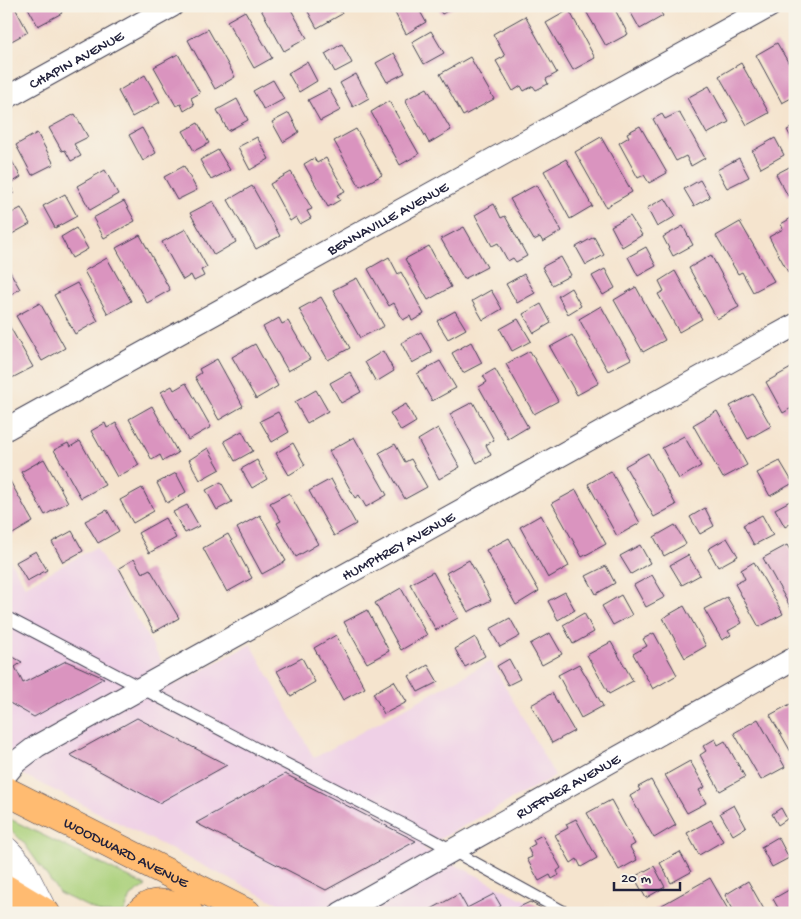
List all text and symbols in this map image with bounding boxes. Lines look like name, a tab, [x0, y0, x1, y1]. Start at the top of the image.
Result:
street label: CHAPIN AVENUE	[27, 27, 128, 94]
street label: BENNAVILLE AVENUE	[324, 178, 453, 261]
street label: HUMPHREY AVENUE	[339, 508, 459, 586]
street label: RUFFNER AVENUE	[513, 751, 625, 824]
street label: WOODWARD AVENUE	[60, 815, 192, 893]
scale bar	[614, 859, 680, 891]
text: 20 m	[621, 870, 651, 888]

